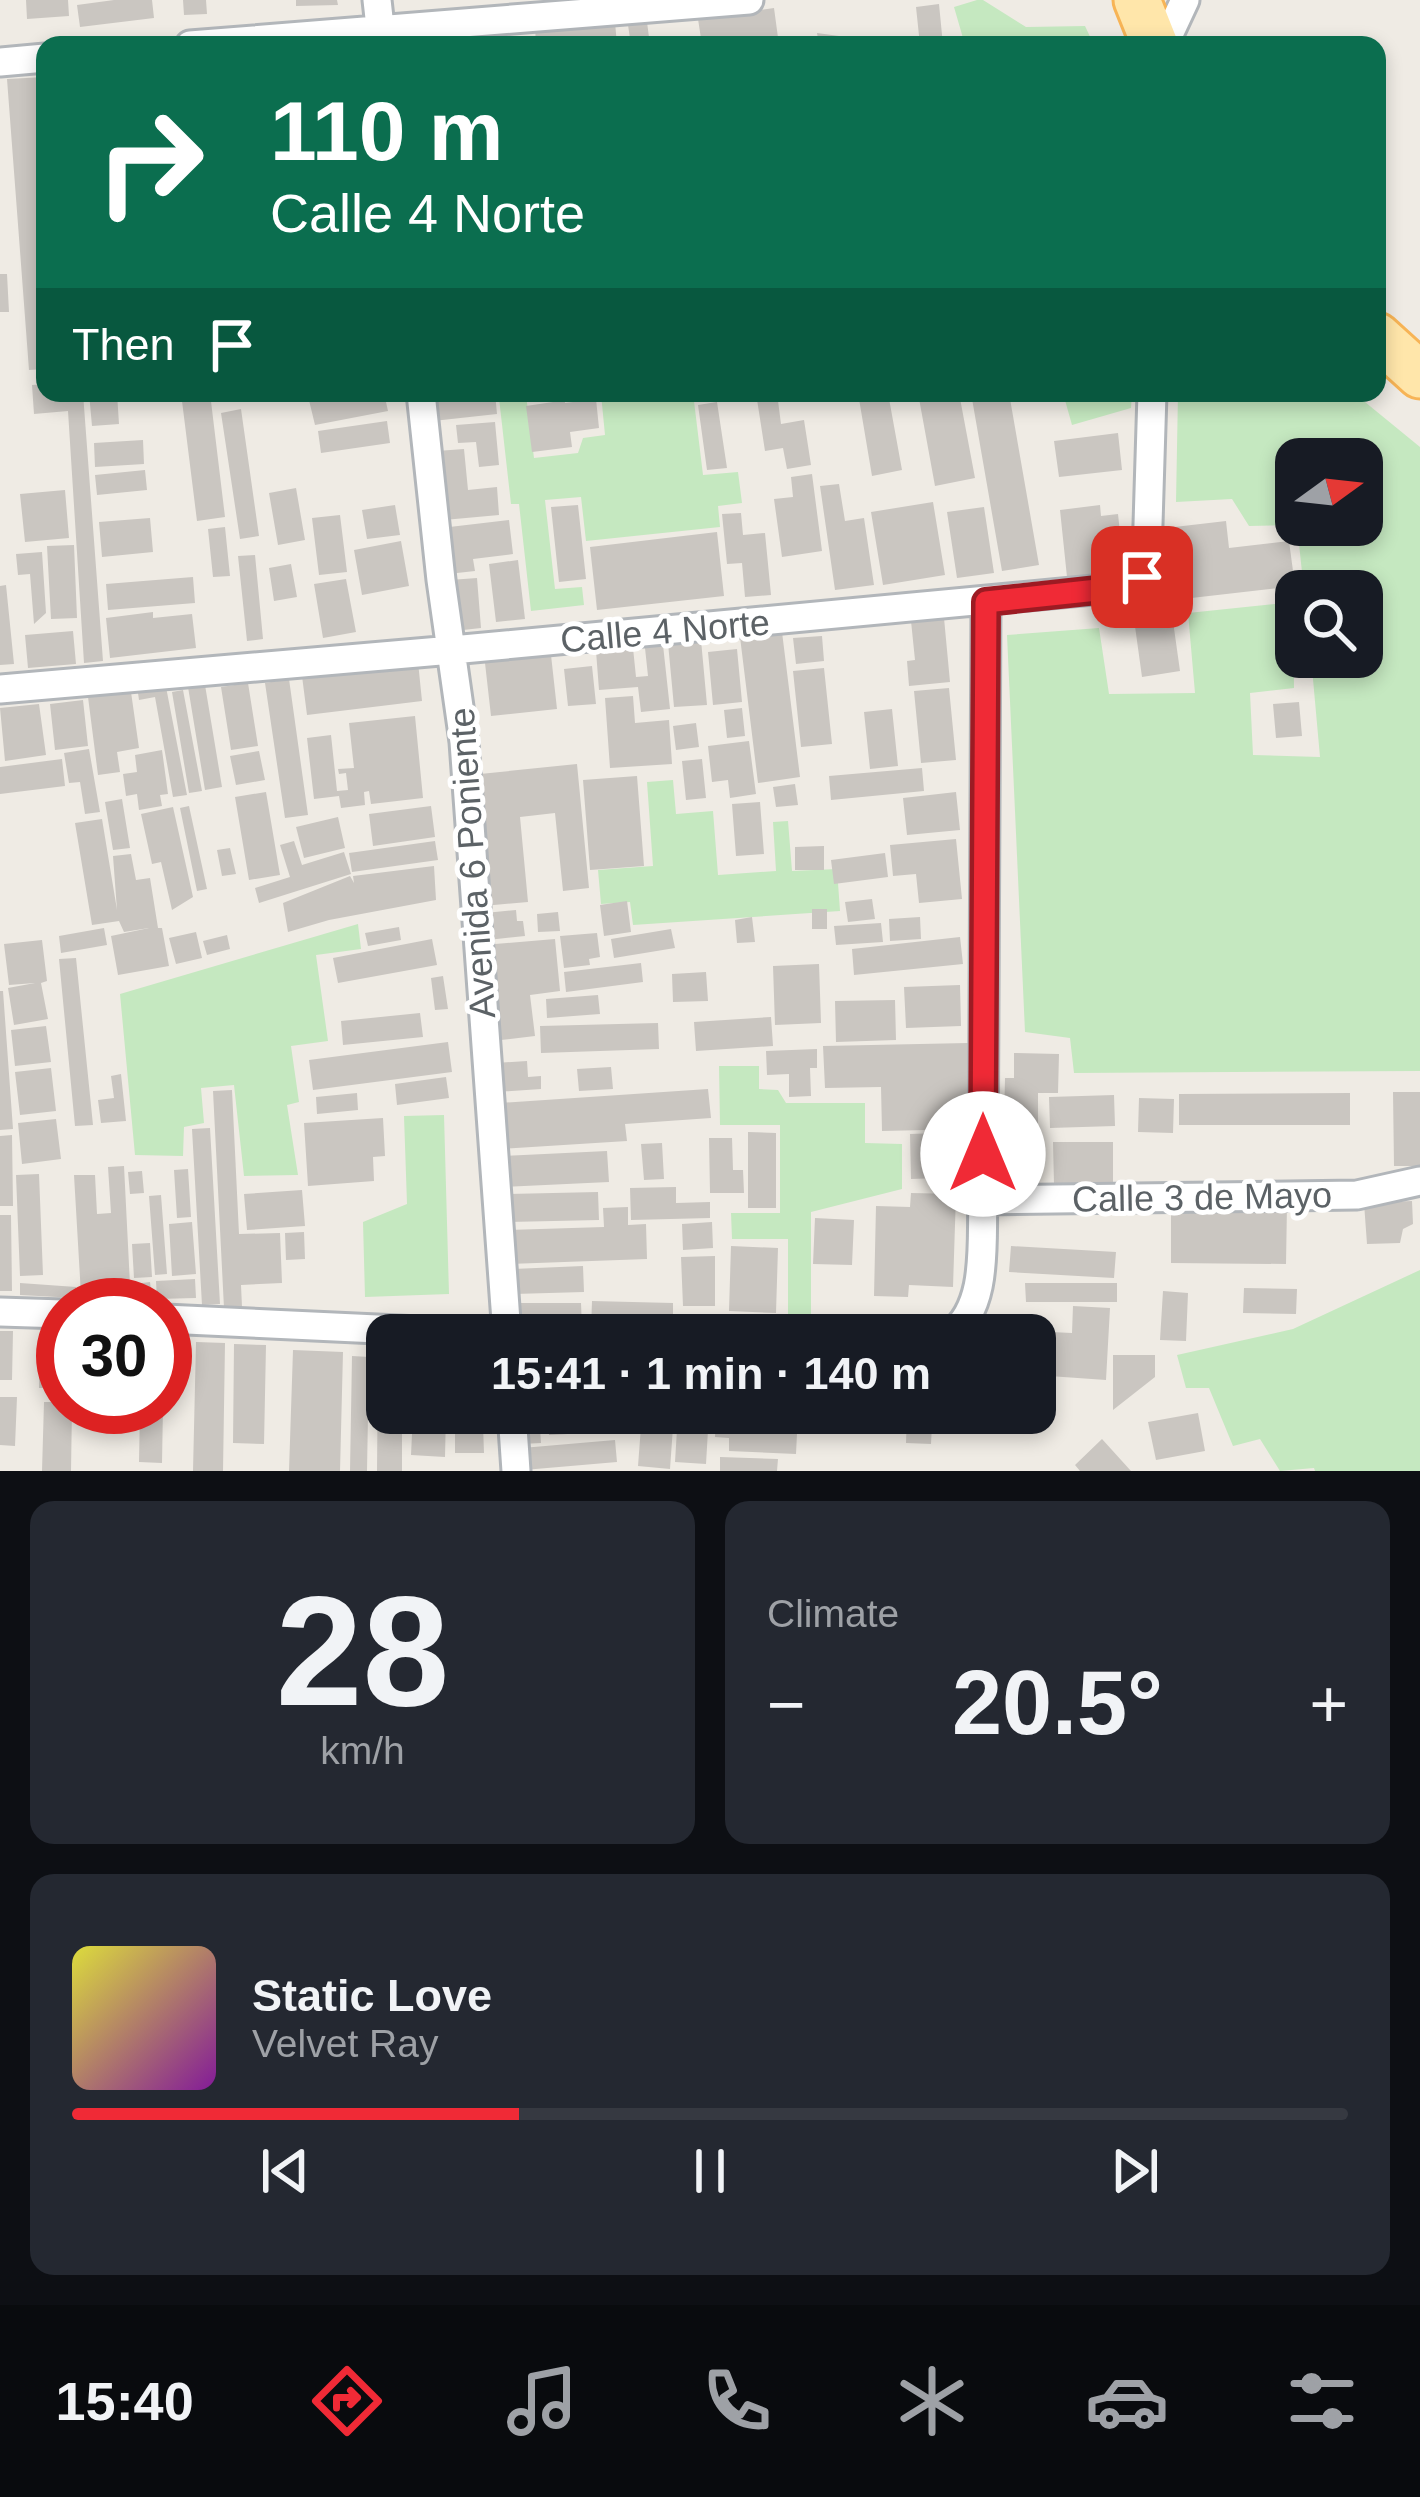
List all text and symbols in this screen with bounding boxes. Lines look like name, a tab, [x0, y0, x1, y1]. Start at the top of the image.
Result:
icon: right	[72, 84, 228, 240]
text: 110 m	[270, 84, 504, 178]
text: Calle 4 Norte	[270, 183, 585, 243]
icon: arrive	[199, 312, 265, 378]
text: Then	[72, 319, 175, 370]
north arrow	[1275, 438, 1383, 546]
map controls	[1275, 438, 1383, 678]
pin	[1091, 526, 1193, 628]
icon: arrive	[1109, 544, 1175, 610]
button: search	[1275, 570, 1383, 678]
street label: Calle 4 Norte	[559, 601, 771, 661]
street label: Avenida 6 Poniente	[441, 706, 503, 1020]
position arrow	[920, 1091, 1046, 1217]
street label: Calle 3 de Mayo	[1072, 1174, 1332, 1220]
speed limit sign: 30	[36, 1278, 192, 1434]
text: 15:41 · 1 min · 140 m	[491, 1348, 931, 1399]
text: 28	[276, 1564, 449, 1738]
text: Climate	[767, 1592, 899, 1635]
text: 20.5°	[952, 1653, 1163, 1753]
text: −	[767, 1667, 806, 1741]
text: +	[1309, 1667, 1348, 1741]
text: km/h	[320, 1729, 405, 1772]
text: Static Love	[252, 1970, 492, 2021]
text: Velvet Ray	[252, 2022, 438, 2065]
icon: previous	[252, 2138, 318, 2204]
icon: pause	[677, 2138, 743, 2204]
icon: next	[1102, 2138, 1168, 2204]
icon: directions	[305, 2359, 389, 2443]
icon: music	[500, 2359, 584, 2443]
icon: phone	[695, 2359, 779, 2443]
icon: climate	[890, 2359, 974, 2443]
icon: car	[1085, 2359, 1169, 2443]
icon: filters	[1280, 2359, 1364, 2443]
text: 15:40	[56, 2371, 194, 2431]

